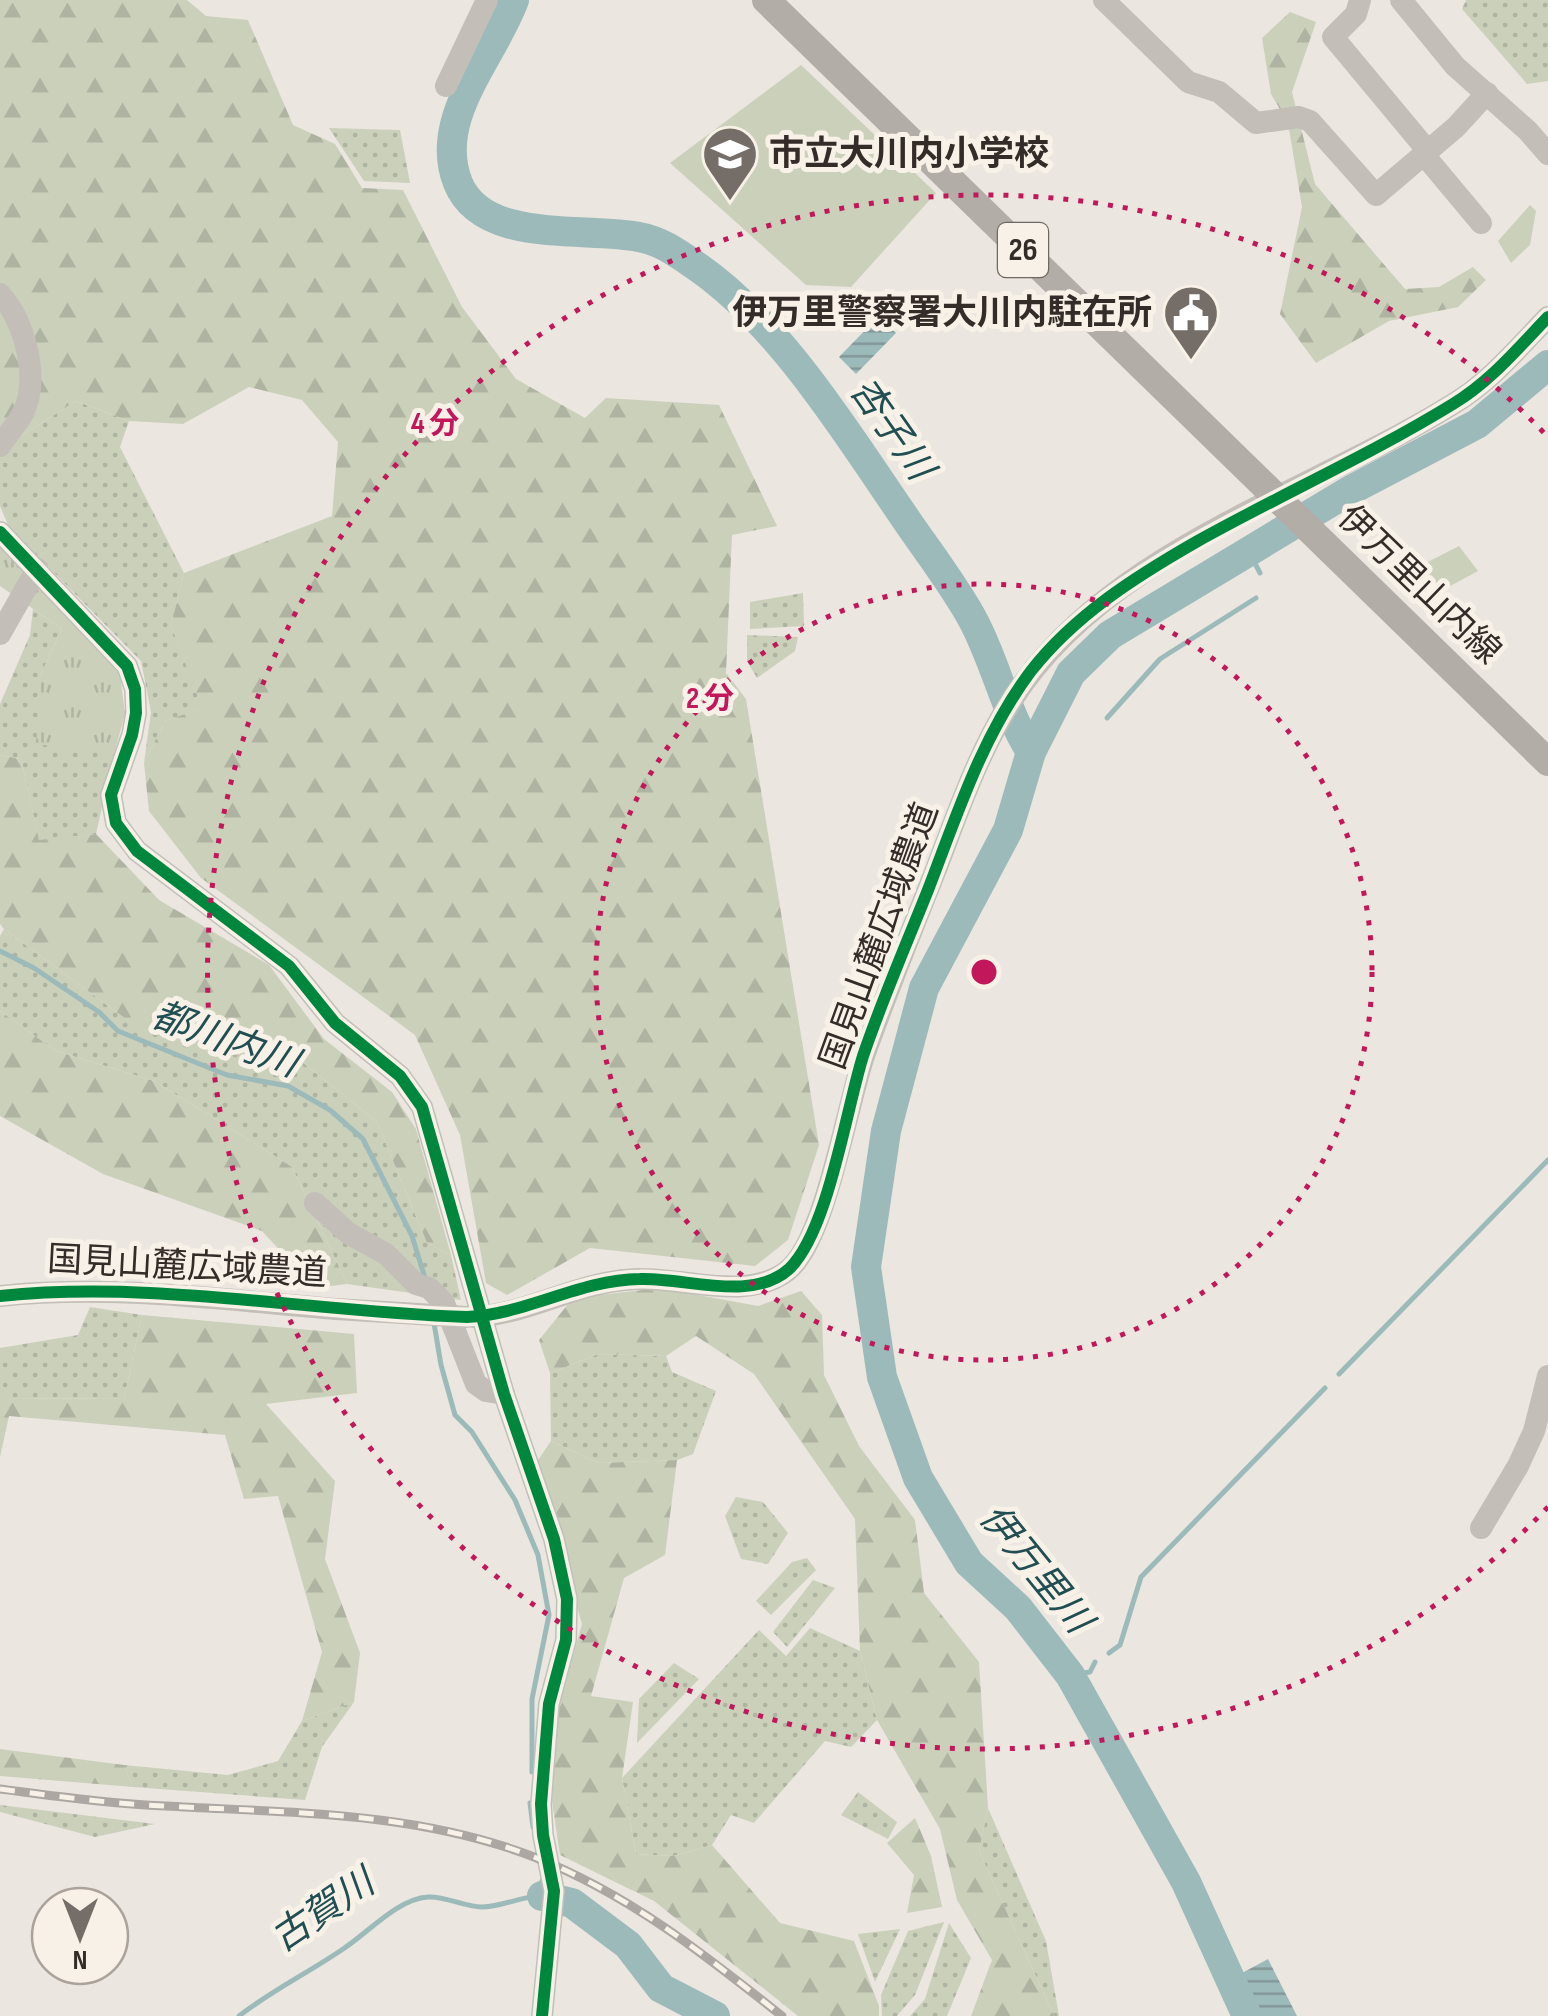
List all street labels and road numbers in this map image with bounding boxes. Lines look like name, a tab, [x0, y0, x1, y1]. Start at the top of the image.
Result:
road number: 26	[998, 223, 1048, 277]
street label: 伊万里山内線	[1329, 497, 1509, 673]
street label: 国見山麓広域農道	[812, 797, 948, 1075]
street label: 国見山麓広域農道	[46, 1238, 328, 1296]

